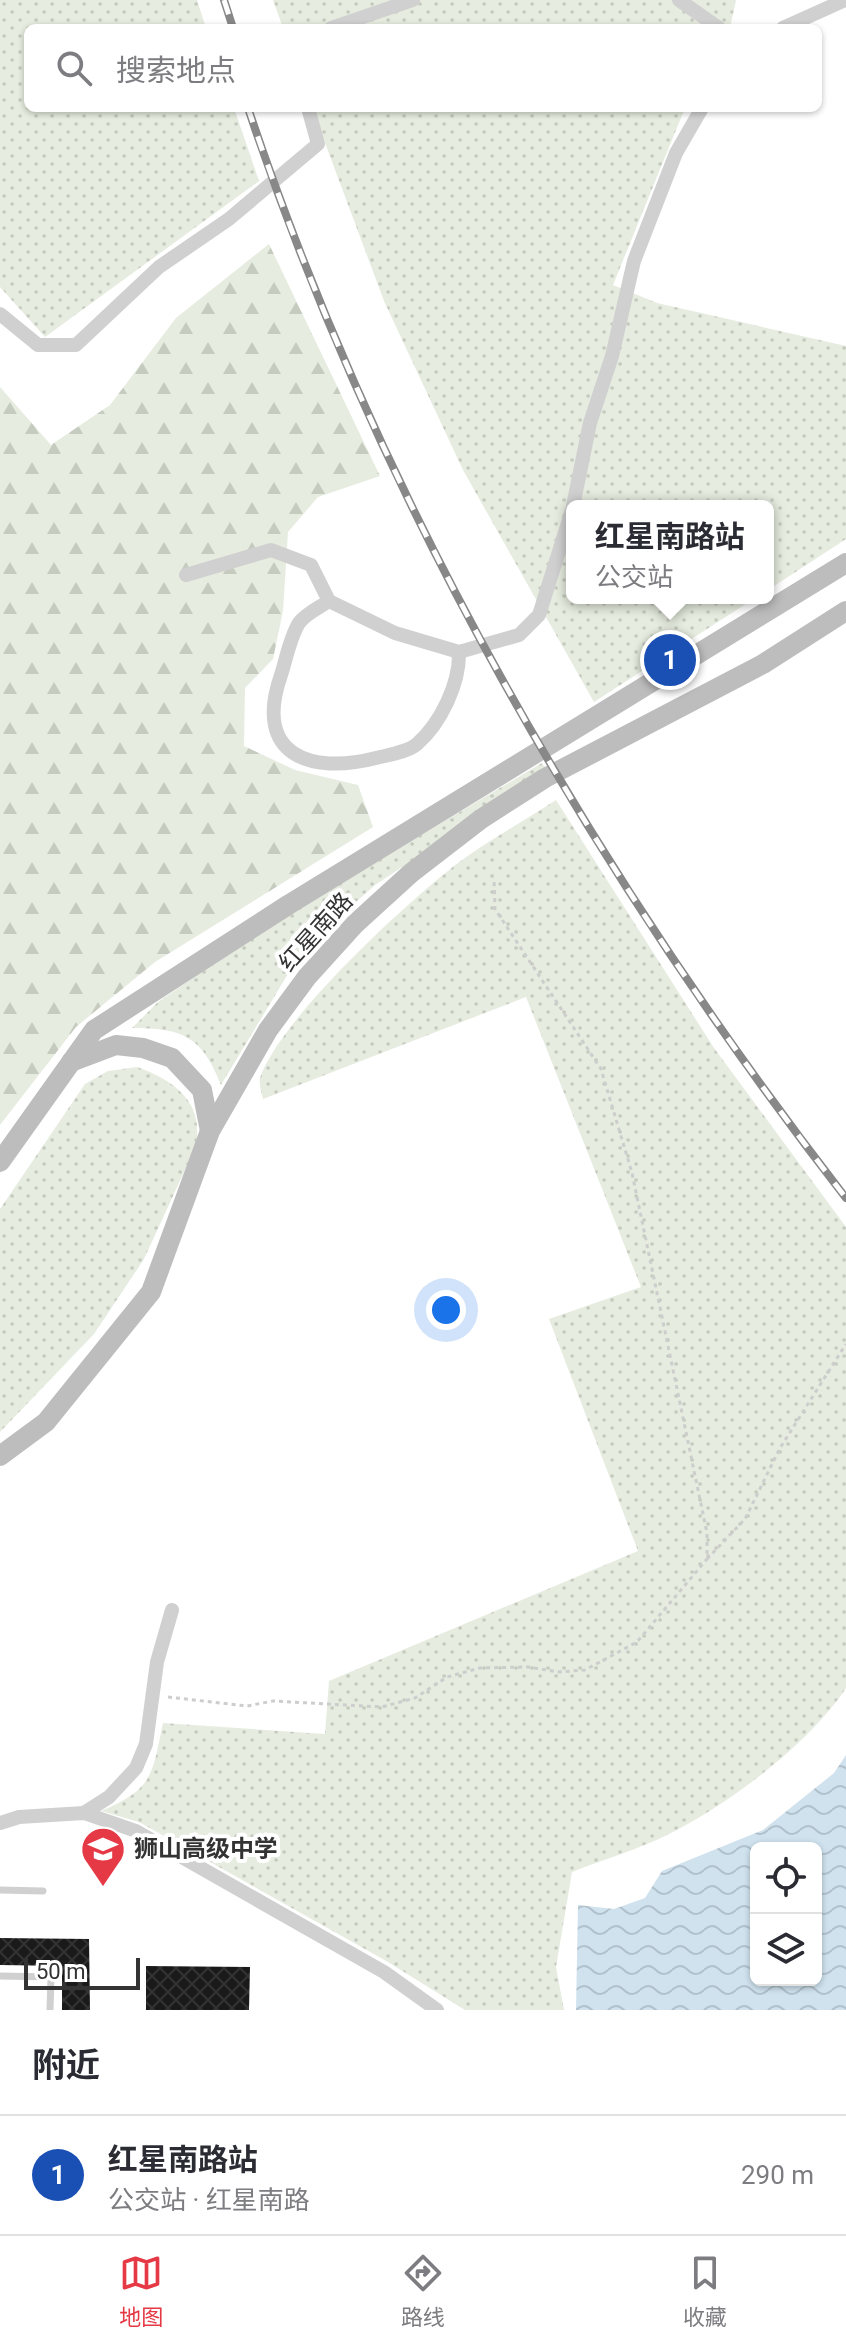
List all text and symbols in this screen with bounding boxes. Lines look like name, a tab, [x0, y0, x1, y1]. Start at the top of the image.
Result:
search box	[24, 24, 822, 112]
icon: search	[52, 46, 96, 90]
text: 搜索地点	[116, 53, 236, 88]
popup	[566, 500, 774, 604]
text: 红星南路站	[595, 519, 745, 554]
text: 公交站	[595, 562, 673, 592]
pin: 1	[644, 630, 696, 690]
street label: 红星南路	[273, 887, 359, 977]
your location	[426, 1290, 466, 1330]
school or university icon: 狮山高级中学	[79, 1825, 127, 1888]
place label: 狮山高级中学	[134, 1835, 278, 1863]
map controls	[750, 1842, 822, 1986]
button: locate	[750, 1842, 822, 1914]
button: layers	[750, 1914, 822, 1986]
scale bar	[24, 1954, 140, 1990]
text: 50 m	[36, 1959, 85, 1984]
text: 附近	[32, 2045, 100, 2085]
text: 红星南路站	[108, 2142, 258, 2177]
text: 1	[51, 2160, 65, 2190]
text: 290 m	[741, 2160, 814, 2190]
text: 公交站 · 红星南路	[108, 2185, 310, 2215]
tab: 地图	[119, 2251, 163, 2331]
tab: 路线	[401, 2251, 445, 2331]
tab: 收藏	[683, 2251, 727, 2331]

